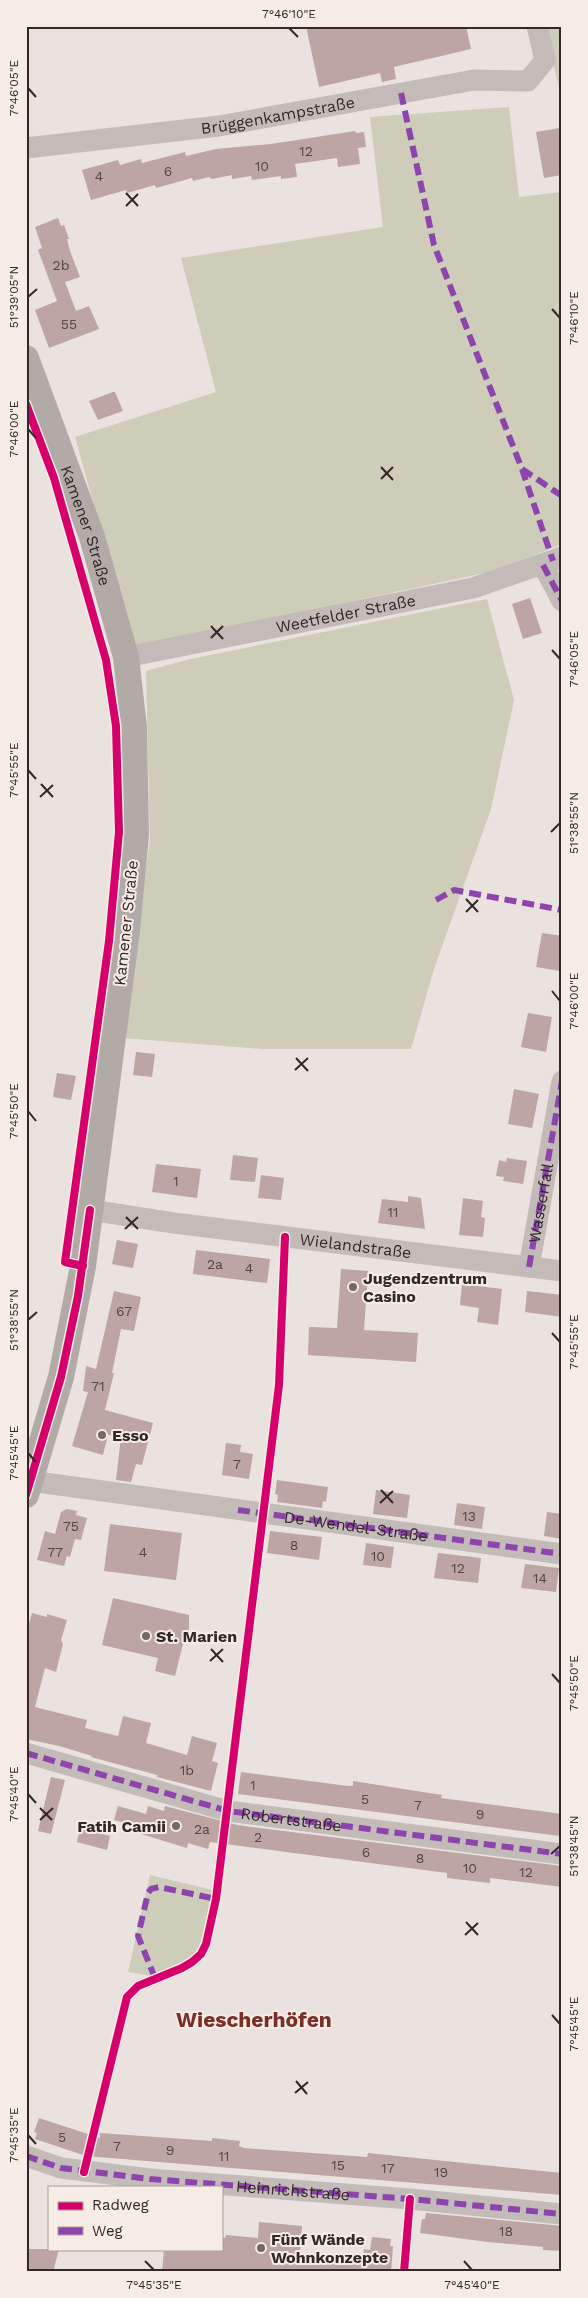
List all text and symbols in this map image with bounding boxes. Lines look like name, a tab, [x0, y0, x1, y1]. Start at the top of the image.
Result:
text: 7°46'10"E	[262, 7, 316, 21]
text: 7°46'05"E	[7, 59, 21, 116]
street label: Brüggenkampstraße	[200, 92, 356, 138]
house number: 12	[299, 143, 313, 159]
house number: 10	[255, 158, 269, 174]
house number: 6	[164, 163, 172, 179]
house number: 4	[95, 168, 103, 184]
house number: 2b	[53, 257, 69, 273]
text: 51°39'05"N	[7, 266, 21, 328]
text: 7°46'10"E	[567, 291, 581, 345]
house number: 55	[61, 316, 77, 332]
text: 7°46'00"E	[7, 400, 21, 457]
street label: Kamener Straße	[57, 463, 115, 588]
street label: Weetfelder Straße	[274, 590, 417, 636]
text: 7°46'05"E	[567, 630, 581, 687]
text: 7°45'55"E	[7, 742, 21, 798]
text: 51°38'55"N	[567, 792, 581, 854]
street label: Kamener Straße	[110, 859, 142, 987]
text: 7°46'00"E	[567, 972, 581, 1029]
text: 7°45'50"E	[7, 1083, 21, 1139]
street label: Wasserfall	[524, 1161, 557, 1245]
house number: 1	[173, 1173, 179, 1189]
house number: 11	[388, 1204, 398, 1220]
street label: Wielandstraße	[299, 1229, 413, 1262]
house number: 2a	[207, 1256, 223, 1272]
house number: 4	[245, 1260, 253, 1276]
place label: Jugendzentrum Casino	[363, 1269, 487, 1306]
marker: Jugendzentrum Casino	[347, 1281, 359, 1293]
text: 51°38'55"N	[7, 1289, 21, 1351]
house number: 67	[116, 1303, 132, 1319]
text: 7°45'55"E	[567, 1314, 581, 1370]
house number: 71	[91, 1378, 105, 1394]
text: 7°45'45"E	[7, 1425, 21, 1480]
place label: Esso	[112, 1426, 149, 1445]
marker: Esso	[96, 1429, 108, 1441]
house number: 7	[233, 1456, 241, 1472]
street label: De-Wendel-Straße	[283, 1507, 429, 1545]
house number: 13	[462, 1508, 476, 1524]
house number: 75	[63, 1518, 79, 1534]
house number: 8	[290, 1537, 298, 1553]
house number: 77	[47, 1544, 63, 1560]
house number: 4	[139, 1544, 147, 1560]
house number: 10	[371, 1548, 385, 1564]
house number: 12	[451, 1560, 465, 1576]
house number: 14	[533, 1570, 547, 1586]
place label: St. Marien	[156, 1627, 237, 1646]
marker: St. Marien	[140, 1630, 152, 1642]
text: 7°45'50"E	[567, 1655, 581, 1711]
house number: 1b	[180, 1762, 194, 1778]
text: 7°45'40"E	[7, 1766, 21, 1822]
house number: 1	[250, 1777, 256, 1793]
house number: 5	[361, 1791, 369, 1807]
house number: 7	[414, 1797, 422, 1813]
street label: Robertstraße	[240, 1803, 343, 1835]
house number: 9	[476, 1806, 484, 1822]
text: 51°38'45"N	[567, 1815, 581, 1877]
place label: Fatih Camii	[77, 1817, 166, 1836]
marker: Fatih Camii	[170, 1820, 182, 1832]
house number: 2a	[194, 1821, 210, 1837]
house number: 2	[254, 1829, 262, 1845]
house number: 6	[362, 1844, 370, 1860]
house number: 8	[416, 1850, 424, 1866]
house number: 10	[463, 1860, 477, 1876]
house number: 12	[519, 1864, 533, 1880]
text: 7°45'45"E	[567, 1996, 581, 2051]
district label: Wiescherhöfen	[176, 2007, 332, 2032]
text: 7°45'35"E	[7, 2107, 21, 2163]
house number: 5	[58, 2129, 66, 2145]
house number: 7	[113, 2138, 121, 2154]
house number: 9	[166, 2142, 174, 2158]
house number: 11	[219, 2148, 229, 2164]
house number: 15	[331, 2157, 345, 2173]
house number: 17	[381, 2160, 395, 2176]
house number: 19	[434, 2164, 448, 2180]
street label: Heinrichstraße	[235, 2176, 351, 2204]
legend	[48, 2186, 222, 2250]
text: Radweg	[92, 2196, 149, 2214]
text: Weg	[92, 2222, 123, 2240]
house number: 18	[499, 2223, 513, 2239]
place label: Fünf Wände Wohnkonzepte	[271, 2230, 388, 2267]
marker: Fünf Wände Wohnkonzepte	[255, 2242, 267, 2254]
text: 7°45'35"E	[126, 2278, 182, 2292]
text: 7°45'40"E	[444, 2278, 500, 2292]

